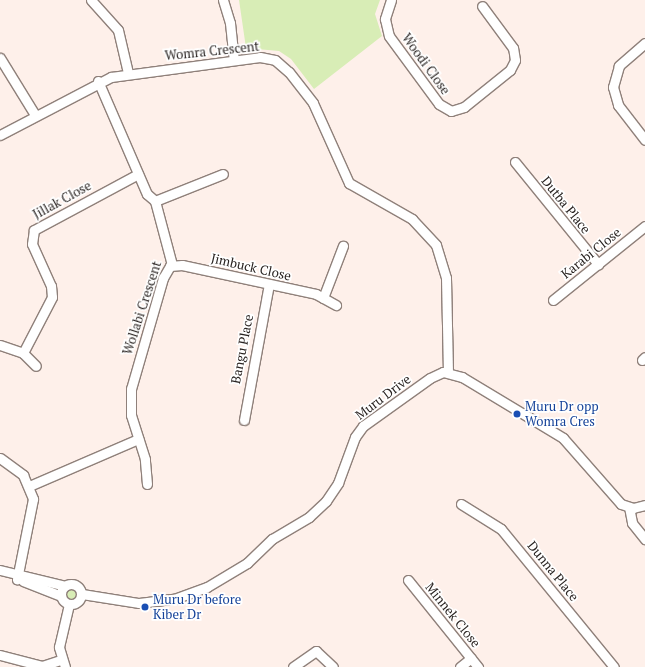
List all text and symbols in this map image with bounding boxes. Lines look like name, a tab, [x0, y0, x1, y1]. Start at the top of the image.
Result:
street label: Woodi Close	[399, 30, 453, 98]
street label: Womra Crescent	[164, 38, 260, 64]
street label: Dutba Place	[538, 173, 594, 237]
street label: Jillak Close	[30, 178, 94, 222]
street label: Karabi Close	[558, 224, 624, 282]
street label: Jimbuck Close	[209, 250, 293, 284]
street label: Wollabi Crescent	[120, 259, 164, 357]
street label: Bangu Place	[228, 313, 256, 385]
street label: Muru Drive	[352, 371, 414, 423]
place label: Muru Dr opp Womra Cres	[525, 399, 599, 430]
marker: Muru Dr opp Womra Cres	[512, 409, 522, 419]
street label: Dunna Place	[524, 538, 582, 604]
street label: Minnek Close	[422, 580, 484, 650]
place label: Muru Dr before Kiber Dr	[153, 592, 241, 623]
marker: Muru Dr before Kiber Dr	[140, 602, 150, 612]

